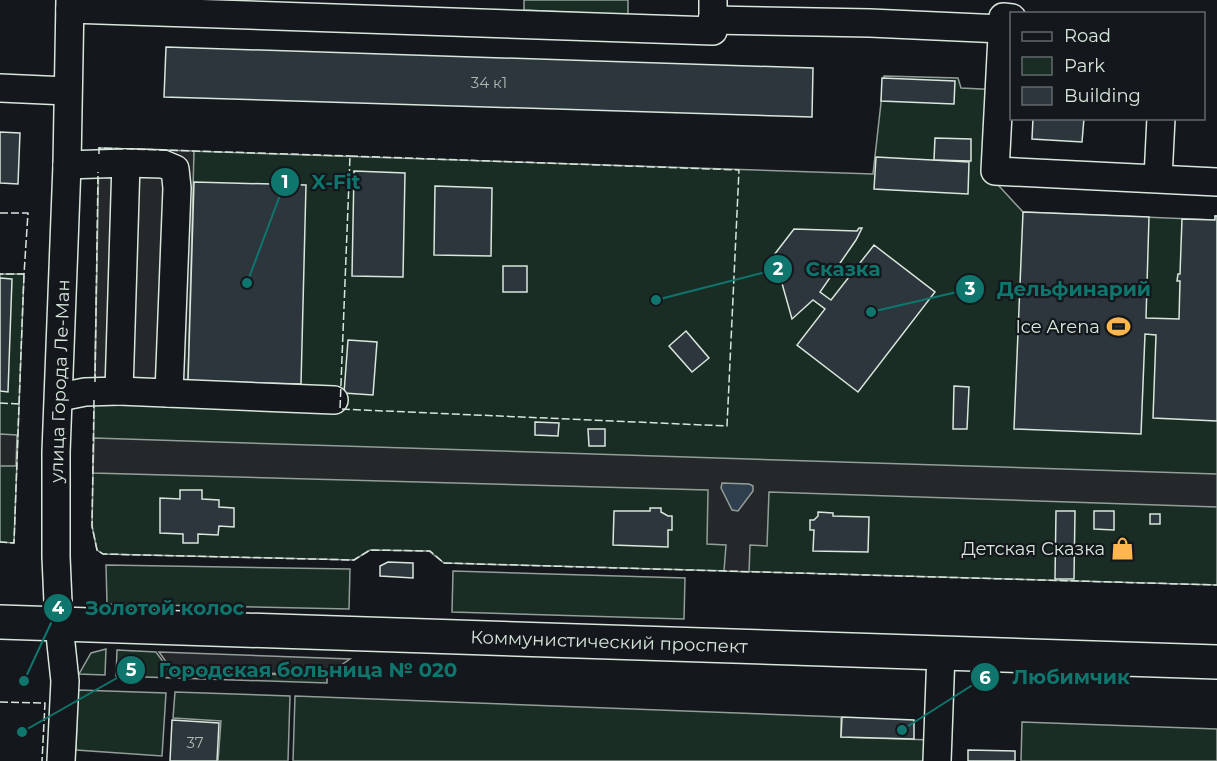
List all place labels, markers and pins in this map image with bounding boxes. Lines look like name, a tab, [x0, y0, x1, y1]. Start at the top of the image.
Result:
callout: X-Fit	[270, 163, 373, 201]
callout: Сказка	[763, 250, 892, 288]
callout: Дельфинарий	[955, 270, 1163, 308]
sports icon: Ice Arena	[1105, 314, 1131, 340]
place label: Ice Arena	[1015, 316, 1100, 338]
shop icon: Детская Сказка	[1110, 536, 1136, 562]
place label: Детская Сказка	[962, 538, 1105, 560]
callout: Золотой колос	[43, 589, 256, 627]
callout: Городская больница № 020	[116, 651, 469, 689]
callout: Любимчик	[970, 658, 1142, 696]

